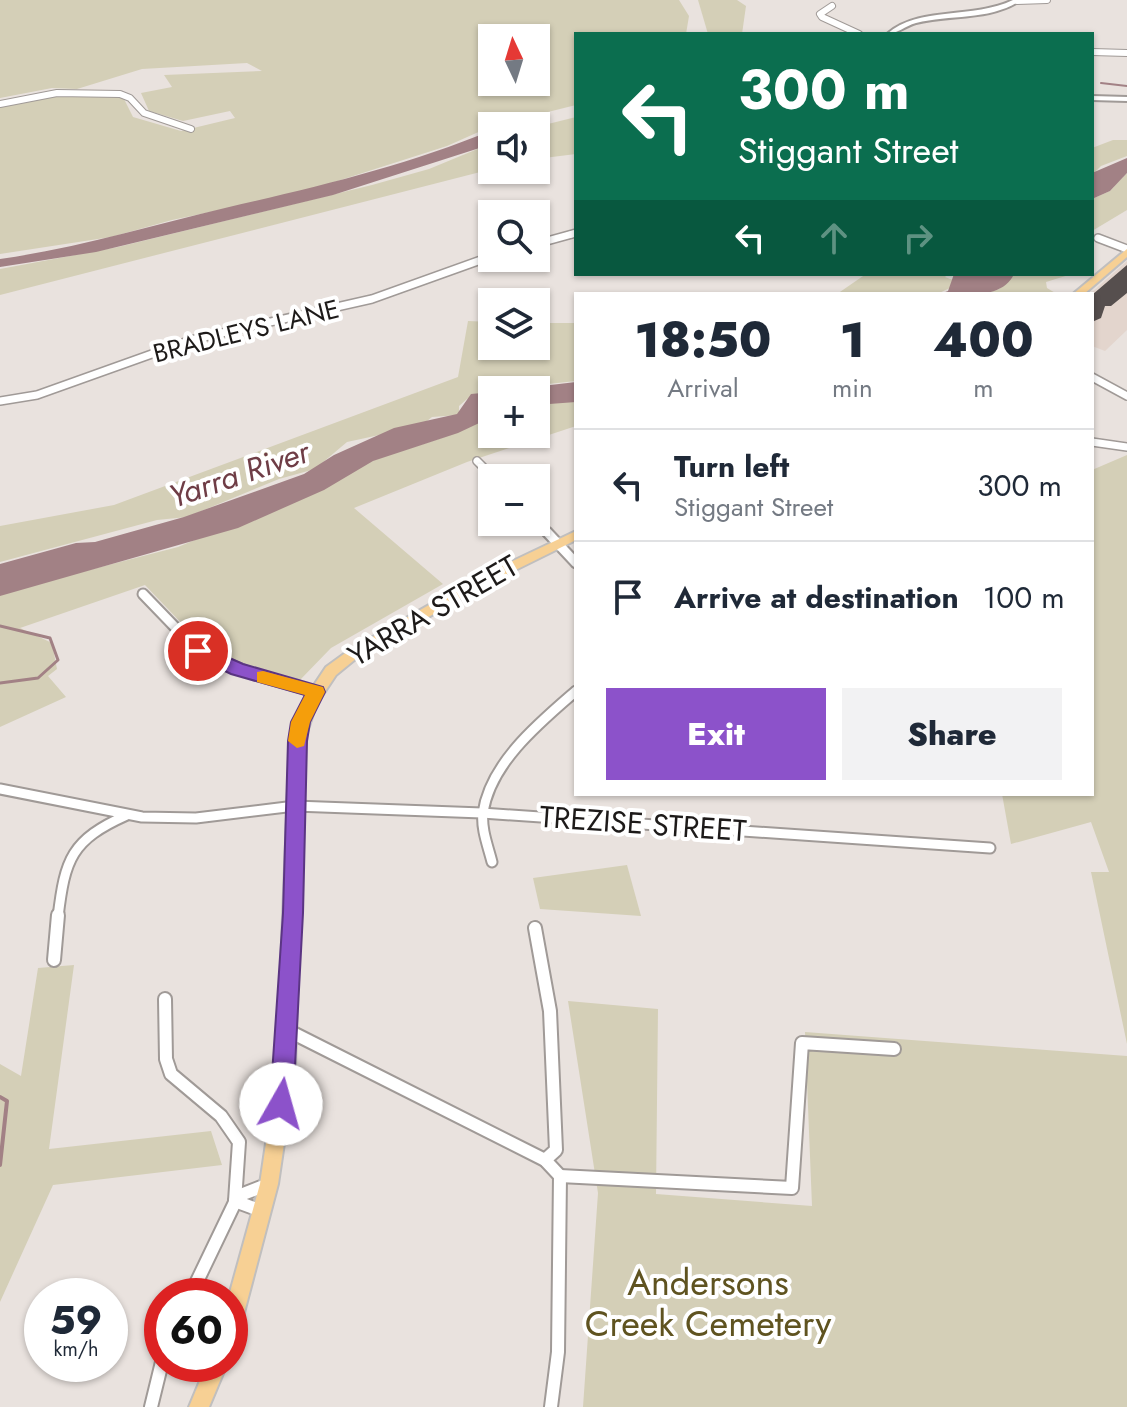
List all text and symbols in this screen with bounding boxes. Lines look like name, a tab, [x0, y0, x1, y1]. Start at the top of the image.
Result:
north arrow	[478, 24, 550, 96]
map controls	[478, 24, 550, 536]
text: 300 m	[738, 49, 910, 130]
icon: left	[606, 64, 710, 168]
button: sound	[478, 112, 550, 184]
text: Stiggant Street	[738, 124, 958, 176]
button: search	[478, 200, 550, 272]
icon: left	[728, 216, 772, 260]
icon: ahead	[812, 216, 856, 260]
icon: right	[896, 216, 940, 260]
button: layers	[478, 288, 550, 360]
street label: BRADLEYS LANE	[149, 290, 343, 372]
text: 18:50	[634, 306, 772, 375]
text: 1	[840, 306, 865, 375]
text: 400	[933, 306, 1034, 375]
text: Arrival	[667, 369, 739, 407]
text: min	[832, 369, 873, 407]
text: m	[973, 369, 993, 407]
button: +	[478, 376, 550, 448]
water label: Yarra River	[163, 428, 318, 519]
text: Turn left	[674, 445, 789, 488]
icon: left	[606, 463, 650, 507]
button: −	[478, 464, 550, 536]
text: 300 m	[977, 464, 1062, 507]
text: Stiggant Street	[674, 488, 833, 526]
street label: YARRA STREET	[340, 544, 526, 677]
icon: arrive	[606, 575, 650, 619]
text: Arrive at destination	[674, 576, 959, 619]
text: 100 m	[983, 576, 1065, 619]
pin	[164, 617, 232, 685]
icon: arrive	[176, 629, 220, 673]
button: Exit	[606, 688, 826, 780]
button: Share	[842, 688, 1062, 780]
street label: TREZISE STREET	[538, 795, 748, 852]
position arrow	[239, 1062, 323, 1146]
park label: Andersons Creek Cemetery	[585, 1256, 831, 1349]
speed limit sign: 60	[144, 1278, 248, 1382]
text: 59	[50, 1291, 102, 1349]
text: km/h	[53, 1335, 99, 1364]

